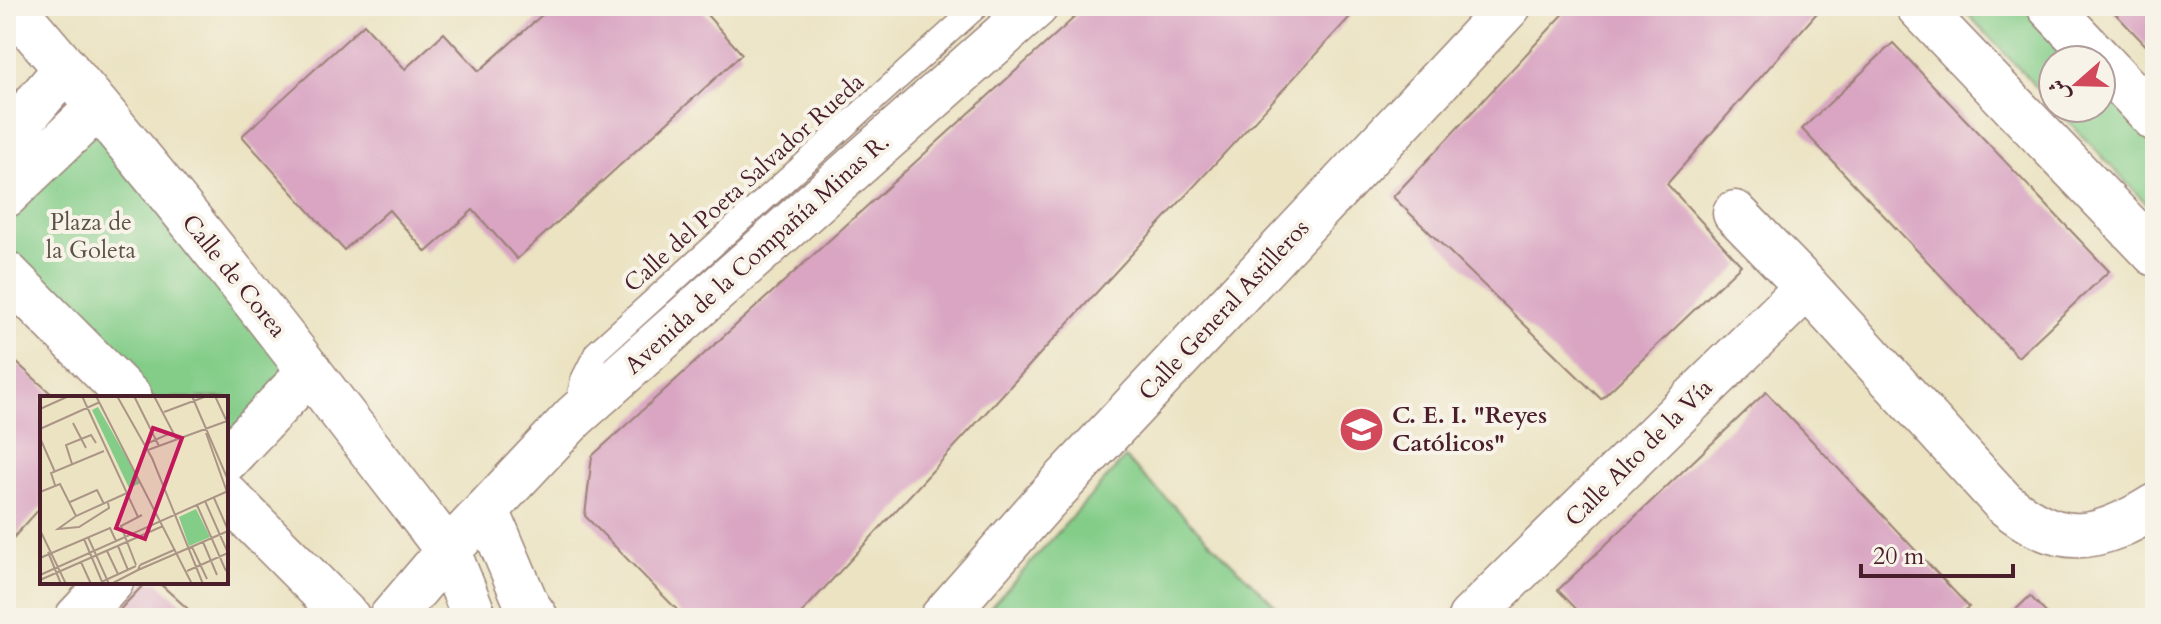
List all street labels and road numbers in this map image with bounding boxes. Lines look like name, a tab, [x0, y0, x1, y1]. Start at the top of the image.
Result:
street label: Calle del Poeta Salvador Rueda	[617, 66, 872, 300]
street label: Avenida de la Compañía Minas R.	[618, 126, 896, 382]
street label: Calle de Corea	[174, 207, 294, 345]
street label: Calle General Astilleros	[1131, 212, 1317, 408]
street label: Calle Alto de la Vía	[1558, 372, 1720, 534]

